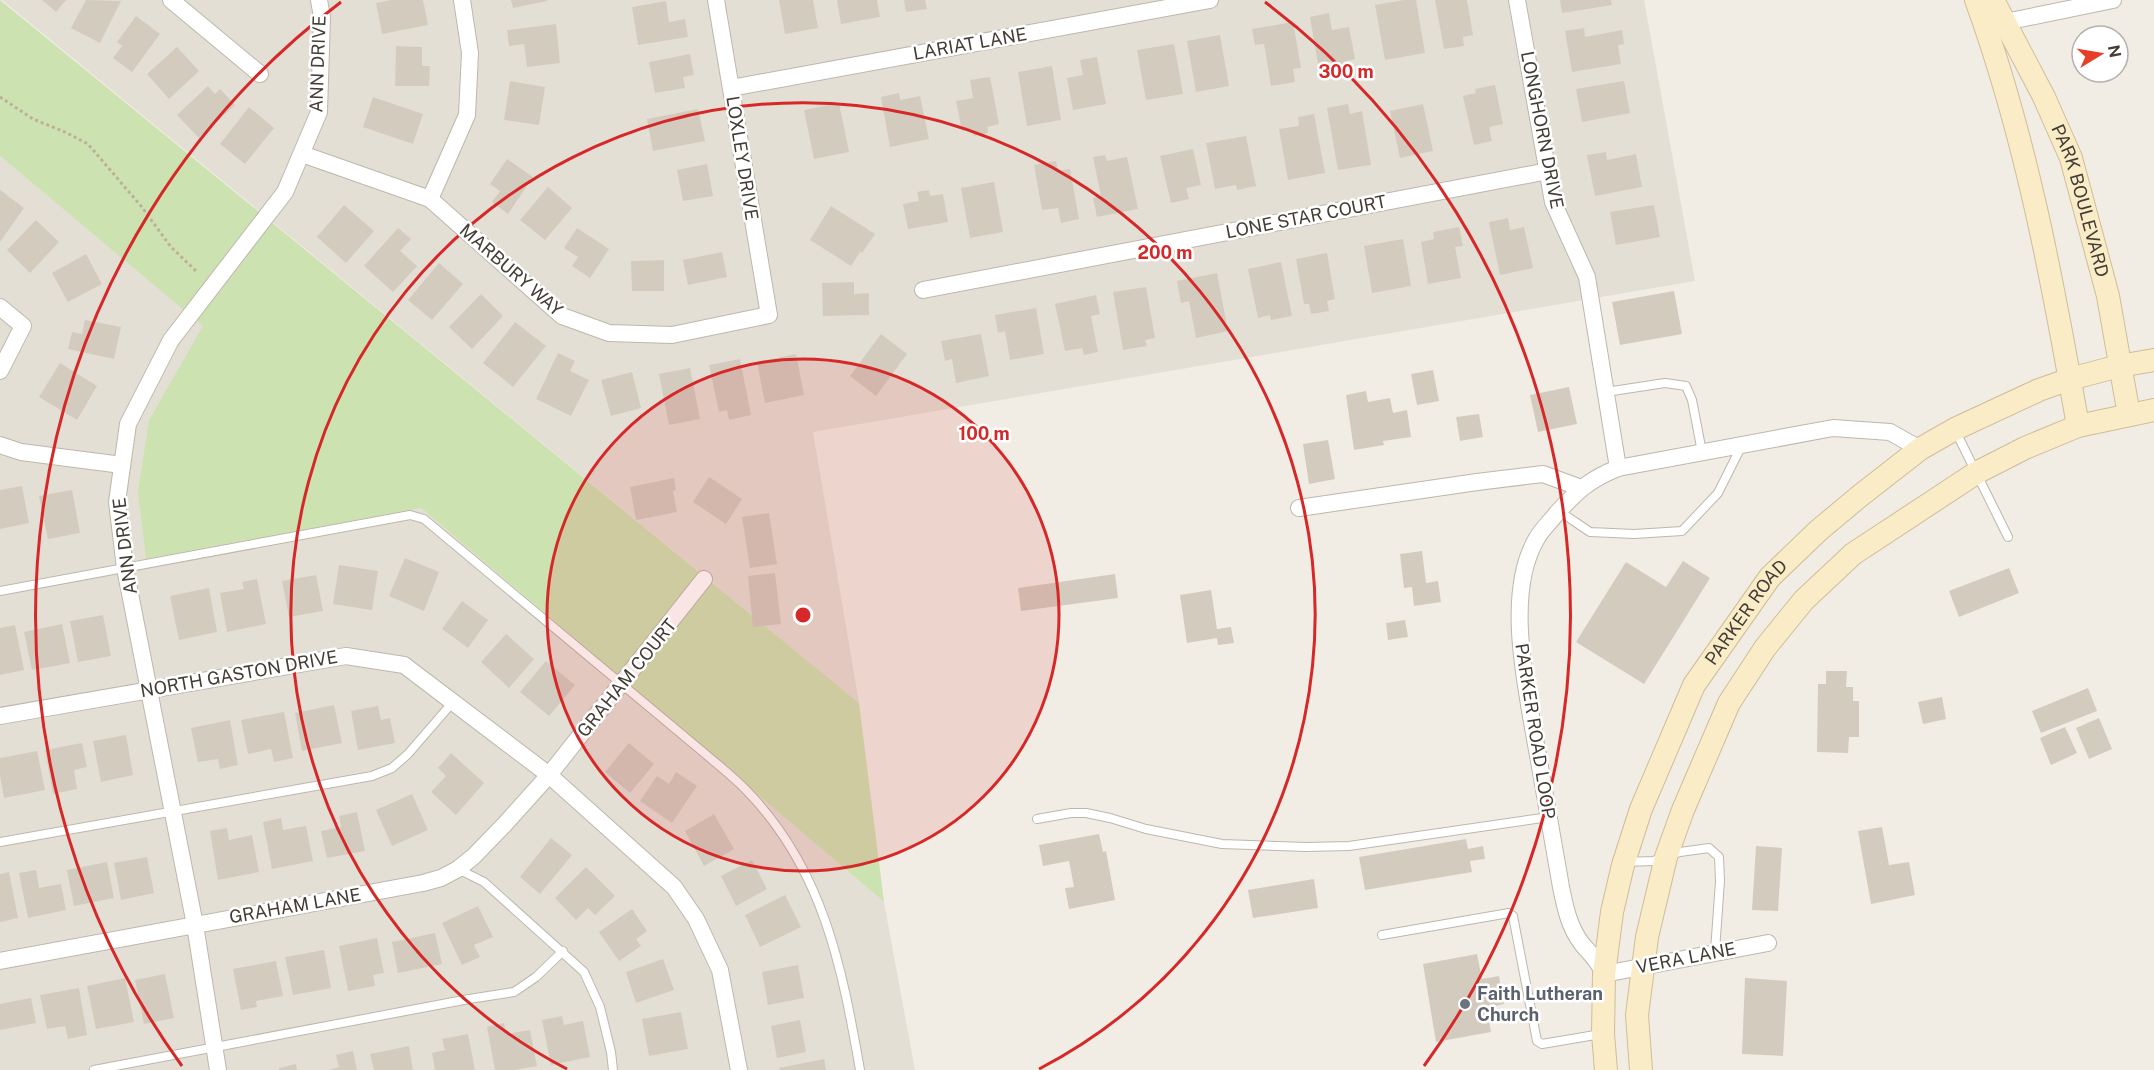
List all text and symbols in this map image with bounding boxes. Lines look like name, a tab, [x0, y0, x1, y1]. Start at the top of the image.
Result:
street label: ANN DRIVE	[305, 15, 330, 113]
street label: LARIAT LANE	[911, 23, 1028, 64]
north arrow	[2070, 24, 2130, 84]
text: N	[2104, 43, 2125, 59]
street label: LONGHORN DRIVE	[1517, 49, 1568, 211]
text: 300 m	[1318, 61, 1374, 82]
street label: LOXLEY DRIVE	[722, 94, 763, 222]
street label: PARK BOULEVARD	[2047, 121, 2113, 279]
street label: LONE STAR COURT	[1224, 191, 1388, 242]
street label: MARBURY WAY	[455, 219, 567, 320]
text: 200 m	[1138, 242, 1192, 263]
text: 100 m	[958, 423, 1010, 444]
street label: ANN DRIVE	[108, 496, 141, 596]
street label: PARKER ROAD	[1700, 555, 1791, 669]
centre of rings	[793, 605, 813, 625]
street label: GRAHAM COURT	[573, 614, 681, 741]
street label: PARKER ROAD LOOP	[1511, 642, 1560, 820]
street label: NORTH GASTON DRIVE	[139, 646, 339, 701]
street label: GRAHAM LANE	[227, 884, 362, 927]
street label: VERA LANE	[1634, 938, 1737, 977]
place label: Faith Lutheran Church	[1477, 983, 1603, 1025]
marker: Faith Lutheran Church	[1458, 997, 1472, 1011]

